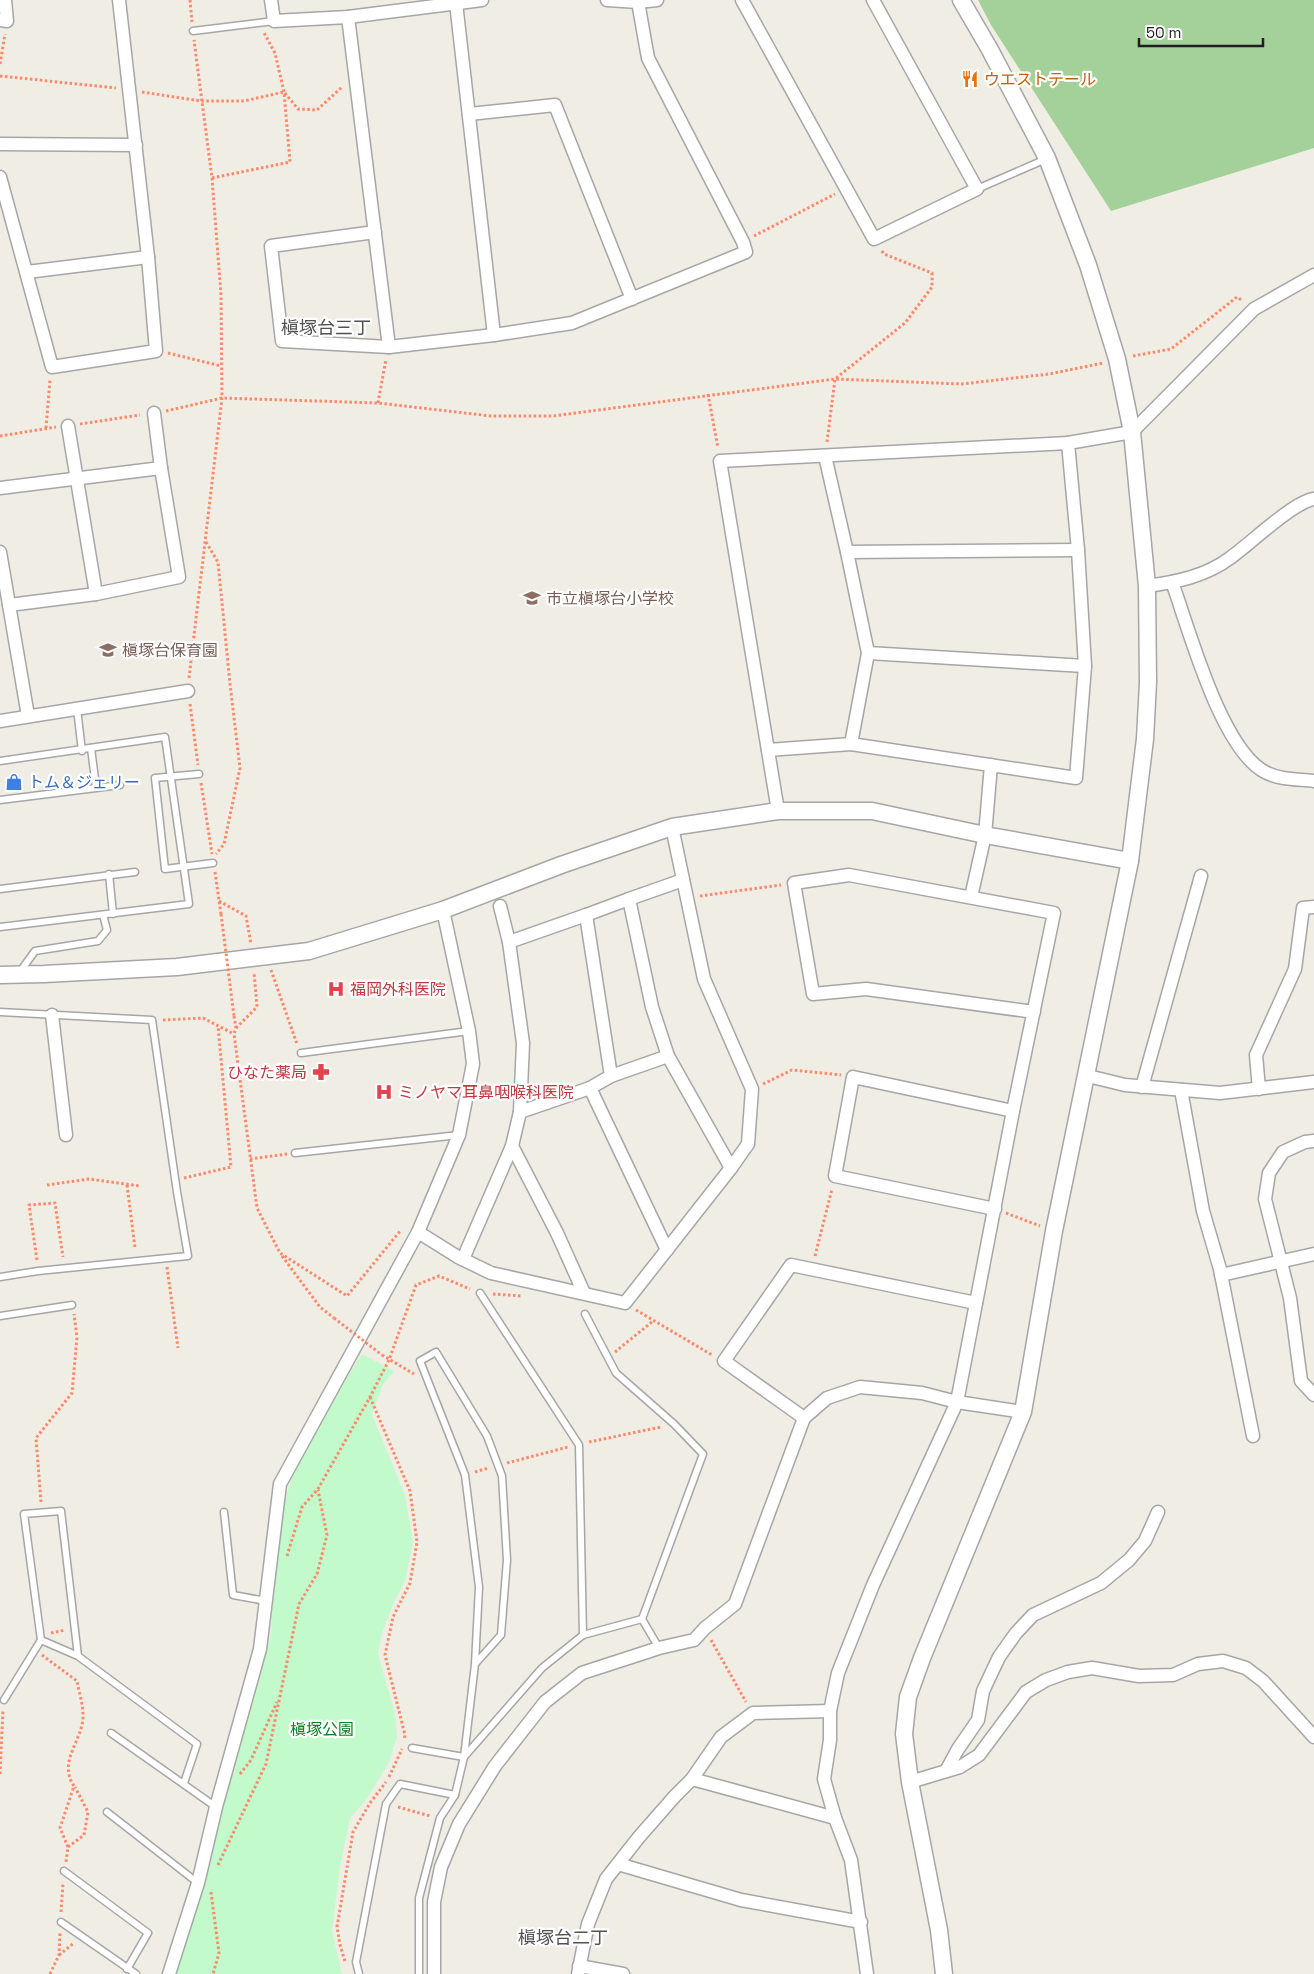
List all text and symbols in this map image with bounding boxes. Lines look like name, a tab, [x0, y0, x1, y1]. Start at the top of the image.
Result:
scale bar	[1139, 15, 1263, 47]
text: 50 m	[1146, 23, 1181, 42]
restaurant icon: ウエストテール	[960, 69, 980, 89]
place label: ウエストテール	[984, 69, 1096, 90]
district label: 槇塚台三丁	[281, 316, 371, 339]
school or university icon: 市立槇塚台小学校	[522, 588, 542, 608]
place label: 市立槇塚台小学校	[546, 588, 674, 609]
school or university icon: 槇塚台保育園	[98, 640, 118, 660]
place label: 槇塚台保育園	[122, 640, 218, 661]
shop icon: トム＆ジェリー	[4, 772, 24, 792]
place label: トム＆ジェリー	[28, 772, 140, 793]
hospital icon: 福岡外科医院	[326, 979, 346, 999]
place label: 福岡外科医院	[350, 979, 446, 1000]
place label: ひなた薬局	[227, 1062, 307, 1083]
pharmacy icon: ひなた薬局	[311, 1062, 331, 1082]
hospital icon: ミノヤマ耳鼻咽喉科医院	[374, 1082, 394, 1102]
place label: ミノヤマ耳鼻咽喉科医院	[398, 1082, 574, 1103]
park label: 槇塚公園	[290, 1719, 354, 1740]
district label: 槇塚台二丁	[518, 1926, 608, 1949]

